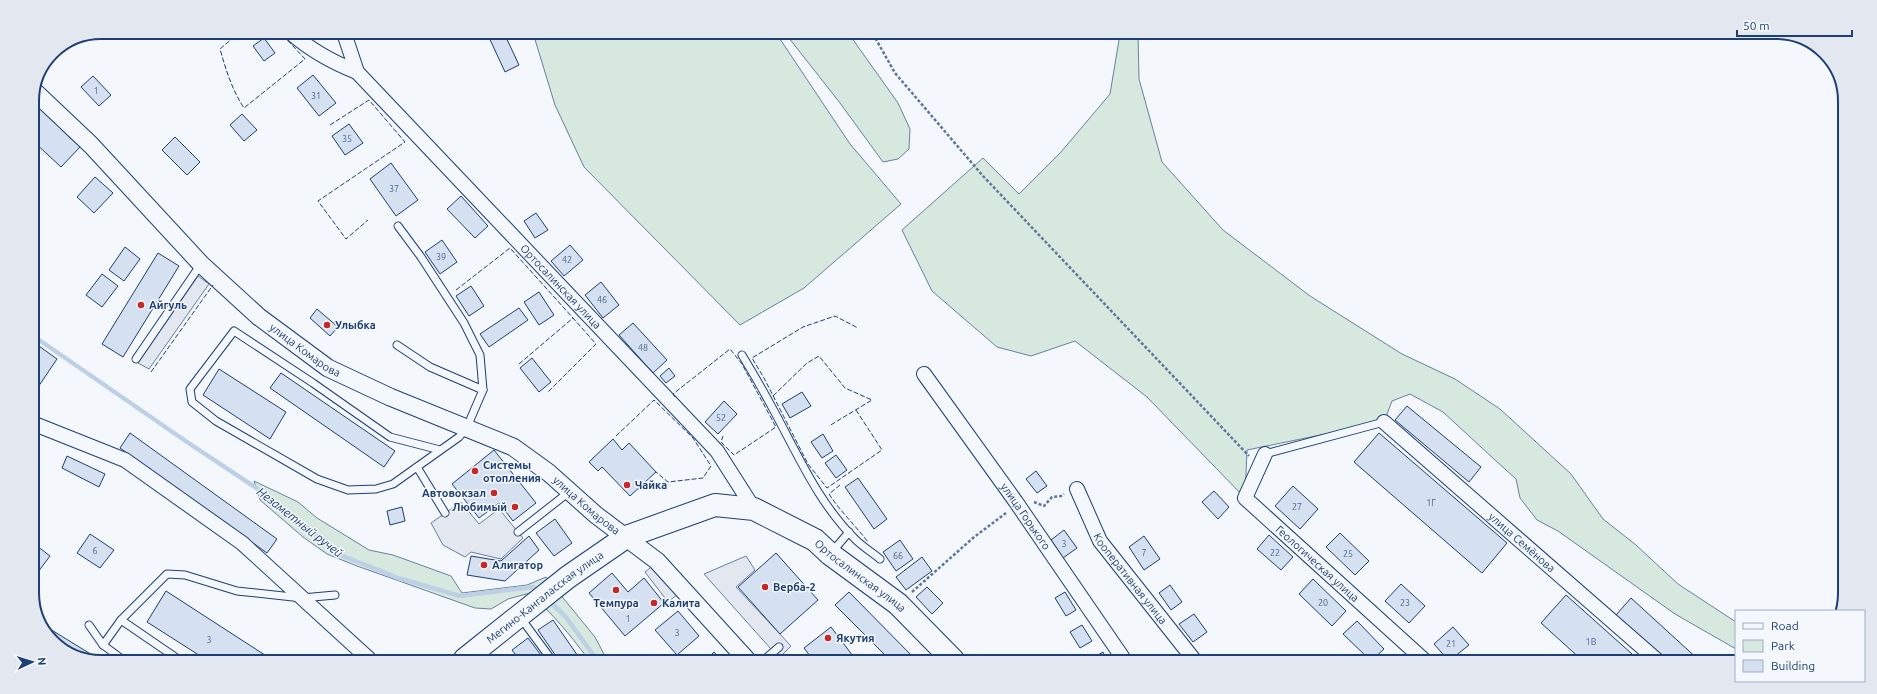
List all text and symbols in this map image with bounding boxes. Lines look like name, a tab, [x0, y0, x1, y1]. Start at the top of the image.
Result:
scale bar	[1737, 12, 1852, 38]
text: 50 m	[1743, 19, 1770, 32]
house number: 1	[93, 86, 99, 96]
house number: 31	[311, 91, 321, 101]
house number: 35	[342, 134, 352, 144]
house number: 37	[389, 184, 399, 194]
street label: Ортосалинская улица	[518, 242, 604, 331]
house number: 39	[436, 252, 446, 262]
house number: 42	[562, 255, 572, 265]
house number: 46	[597, 295, 607, 305]
place label: Айгуль	[149, 299, 187, 311]
marker: Айгуль	[136, 300, 146, 310]
place label: Улыбка	[335, 319, 376, 331]
marker: Улыбка	[322, 320, 332, 330]
street label: улица Комарова	[267, 321, 342, 379]
house number: 48	[638, 343, 648, 353]
house number: 52	[716, 413, 726, 423]
place label: Системы отопления	[483, 459, 541, 484]
marker: Системы отопления	[470, 466, 480, 476]
street label: улица Комарова	[551, 473, 622, 537]
place label: Чайка	[635, 479, 667, 491]
marker: Чайка	[622, 480, 632, 490]
street label: улица Горького	[998, 481, 1053, 552]
water label: Незаметный ручей	[255, 485, 346, 560]
place label: Автовокзал	[422, 487, 486, 499]
marker: Автовокзал	[489, 488, 499, 498]
house number: 1Г	[1426, 498, 1436, 508]
place label: Любимый	[452, 501, 507, 513]
marker: Любимый	[510, 502, 520, 512]
house number: 27	[1292, 502, 1302, 512]
street label: улица Семёнова	[1486, 510, 1558, 575]
street label: Геологическая улица	[1273, 523, 1361, 604]
street label: Кооперативная улица	[1091, 531, 1169, 626]
street label: Ортосалинская улица	[812, 537, 908, 614]
house number: 3	[1061, 539, 1067, 549]
house number: 6	[92, 546, 98, 556]
house number: 7	[1141, 548, 1147, 558]
house number: 22	[1270, 548, 1280, 558]
street label: Мегино-Кангаласская улица	[484, 549, 605, 646]
house number: 25	[1343, 549, 1353, 559]
house number: 66	[893, 551, 903, 561]
place label: Алигатор	[492, 559, 543, 571]
marker: Алигатор	[479, 560, 489, 570]
place label: Верба-2	[773, 581, 816, 593]
marker: Верба-2	[760, 582, 770, 592]
marker: Темпура	[611, 585, 621, 595]
place label: Темпура	[593, 597, 639, 609]
place label: Калита	[662, 597, 700, 609]
marker: Калита	[649, 598, 659, 608]
house number: 20	[1318, 598, 1328, 608]
house number: 23	[1400, 598, 1410, 608]
legend	[1735, 610, 1865, 682]
house number: 1	[625, 614, 631, 624]
text: Road	[1771, 619, 1799, 632]
house number: 3	[674, 628, 680, 638]
place label: Якутия	[836, 632, 875, 644]
marker: Якутия	[823, 633, 833, 643]
house number: 3	[206, 635, 212, 645]
house number: 1В	[1586, 637, 1597, 647]
house number: 21	[1446, 639, 1456, 649]
text: Park	[1771, 639, 1795, 652]
north arrow	[12, 642, 52, 682]
text: N	[36, 657, 48, 666]
text: Building	[1771, 659, 1815, 672]

